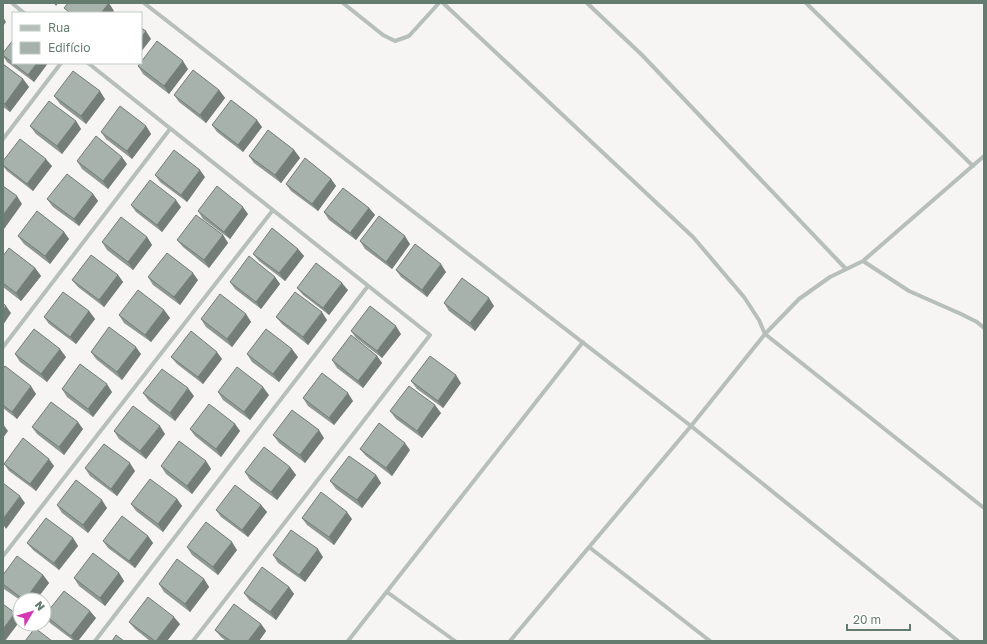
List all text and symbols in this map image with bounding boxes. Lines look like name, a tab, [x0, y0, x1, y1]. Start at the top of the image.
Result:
legend	[12, 12, 142, 64]
text: Rua	[48, 20, 70, 35]
text: Edifício	[48, 40, 90, 55]
north arrow	[12, 592, 52, 632]
text: N	[33, 598, 48, 613]
scale bar	[847, 606, 910, 632]
text: 20 m	[853, 612, 881, 627]

